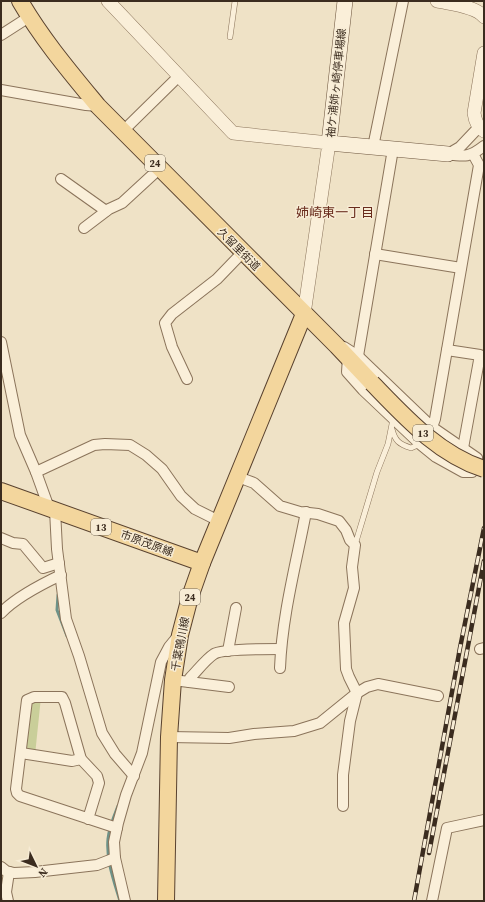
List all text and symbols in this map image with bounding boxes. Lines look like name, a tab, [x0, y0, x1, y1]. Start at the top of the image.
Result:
street label: 袖ケ浦姉ヶ崎停車場線	[323, 28, 350, 139]
road number: 24	[145, 155, 165, 171]
district label: 姉崎東一丁目	[296, 204, 374, 221]
street label: 久留里街道	[214, 225, 263, 274]
road number: 13	[413, 425, 433, 441]
road number: 13	[91, 519, 111, 535]
street label: 市原茂原線	[118, 527, 175, 560]
road number: 24	[180, 589, 200, 605]
street label: 千葉鴨川線	[168, 616, 193, 673]
north arrow	[16, 846, 56, 886]
text: N	[35, 864, 51, 881]

